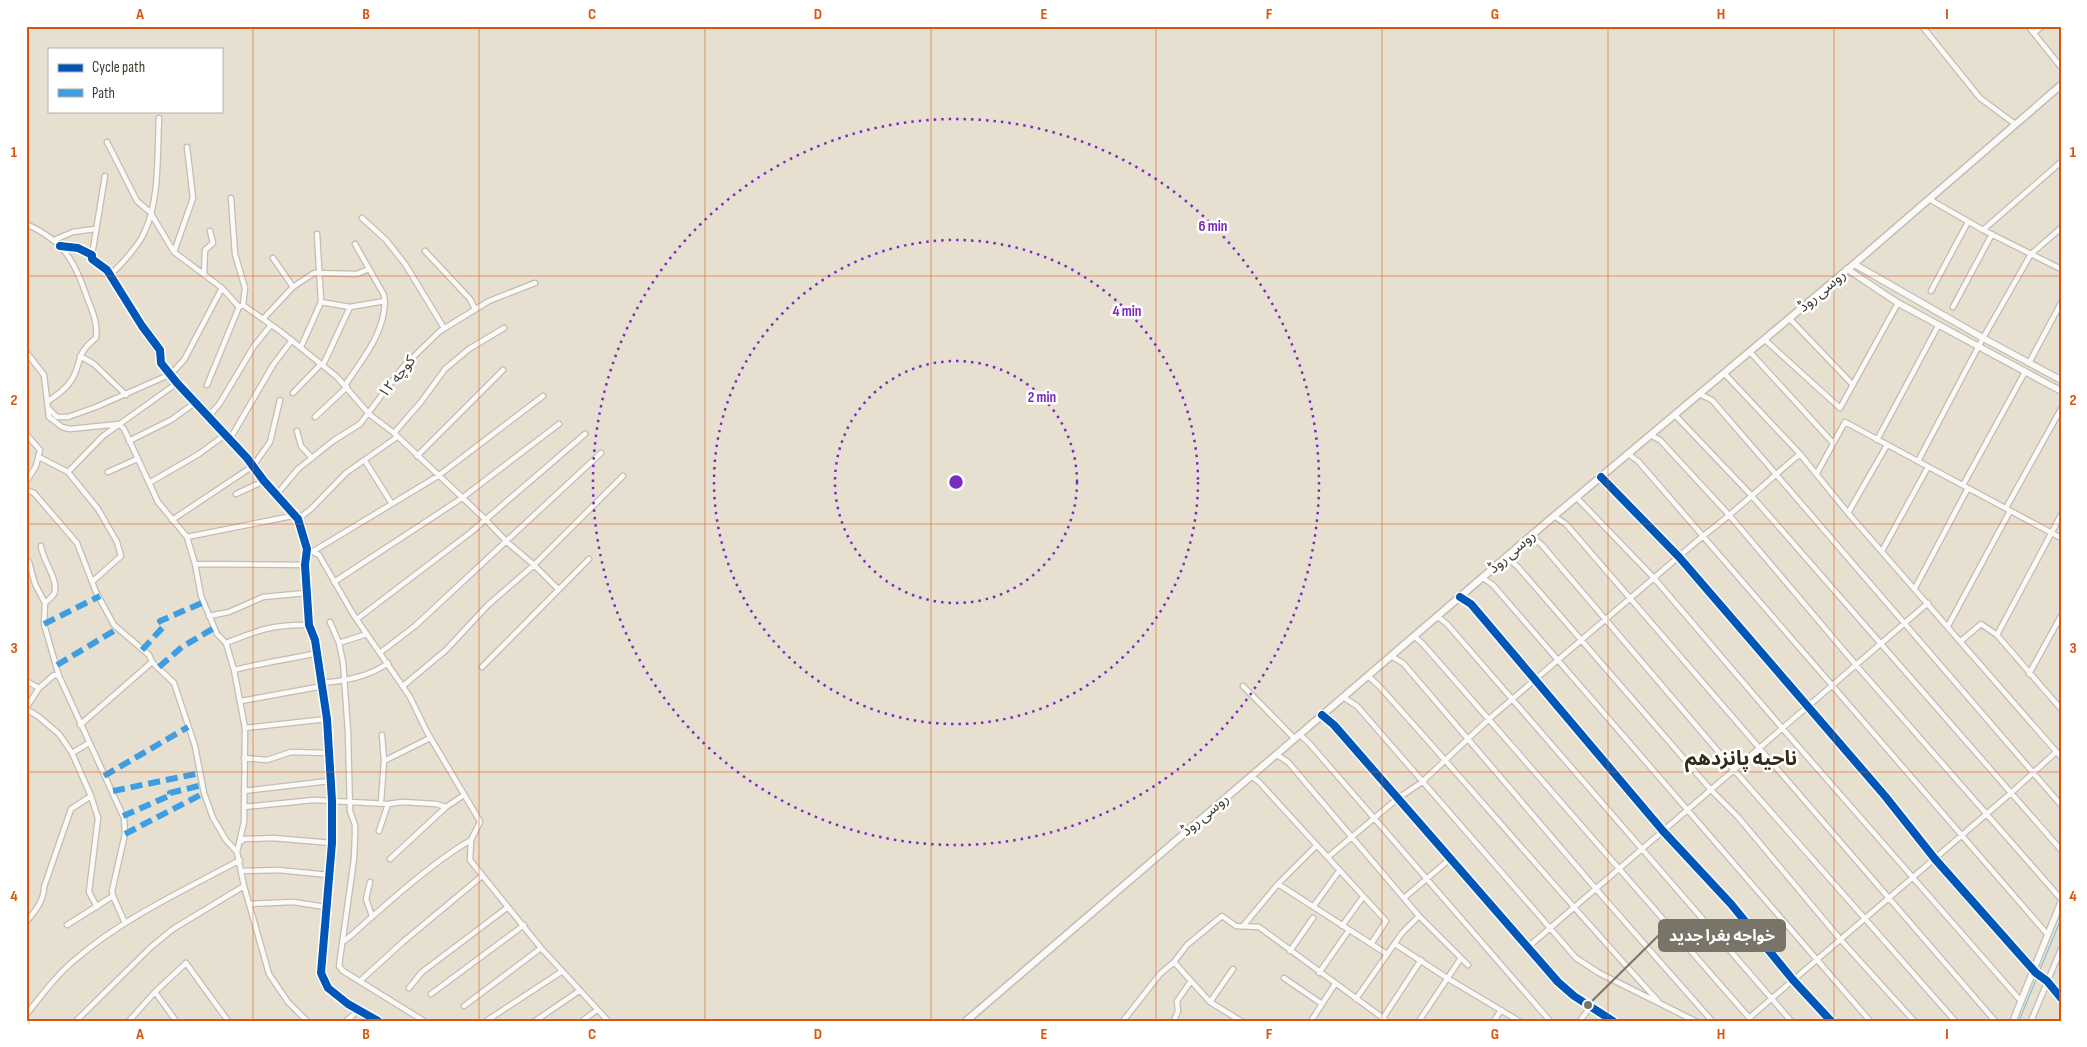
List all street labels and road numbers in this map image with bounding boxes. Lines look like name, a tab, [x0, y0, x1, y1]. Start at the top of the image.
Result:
street label: روسی روڈ	[1794, 265, 1850, 317]
street label: کوچه ۱۲	[374, 351, 420, 402]
street label: روسی روڈ	[1484, 526, 1540, 578]
street label: روسی روڈ	[1177, 789, 1233, 841]

